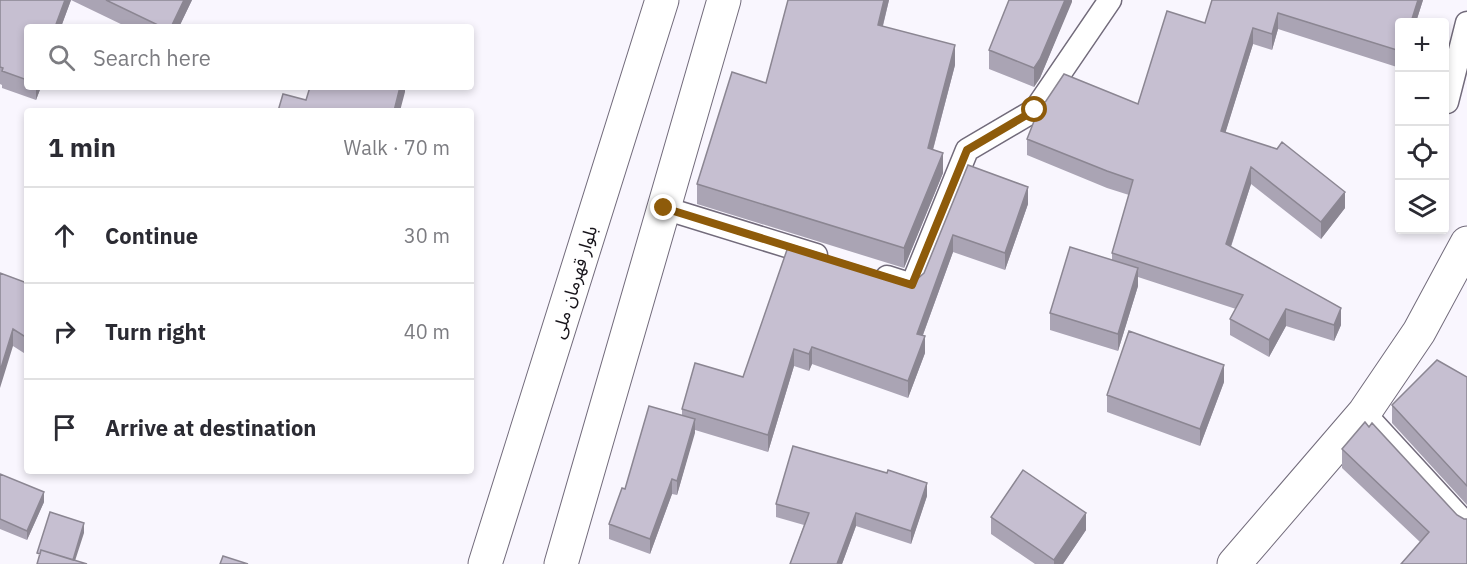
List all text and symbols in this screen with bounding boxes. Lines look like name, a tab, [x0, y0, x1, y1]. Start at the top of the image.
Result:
map controls	[1395, 18, 1449, 234]
button: +	[1395, 18, 1449, 72]
search box	[24, 24, 474, 90]
icon: search	[45, 41, 78, 74]
text: Search here	[93, 43, 211, 72]
button: −	[1395, 72, 1449, 126]
route start	[1021, 96, 1047, 122]
button: locate	[1395, 126, 1449, 180]
text: 1 min	[48, 130, 116, 164]
text: Walk · 70 m	[344, 134, 450, 161]
button: layers	[1395, 180, 1449, 234]
route end	[650, 194, 676, 220]
icon: ahead	[48, 219, 81, 252]
text: Continue	[105, 221, 198, 250]
text: 30 m	[404, 222, 450, 249]
street label: بلوار قهرمان ملی	[546, 223, 602, 341]
icon: right	[48, 315, 81, 348]
text: Turn right	[105, 317, 206, 346]
text: 40 m	[404, 318, 450, 345]
icon: arrive	[48, 411, 81, 444]
text: Arrive at destination	[105, 413, 316, 442]

